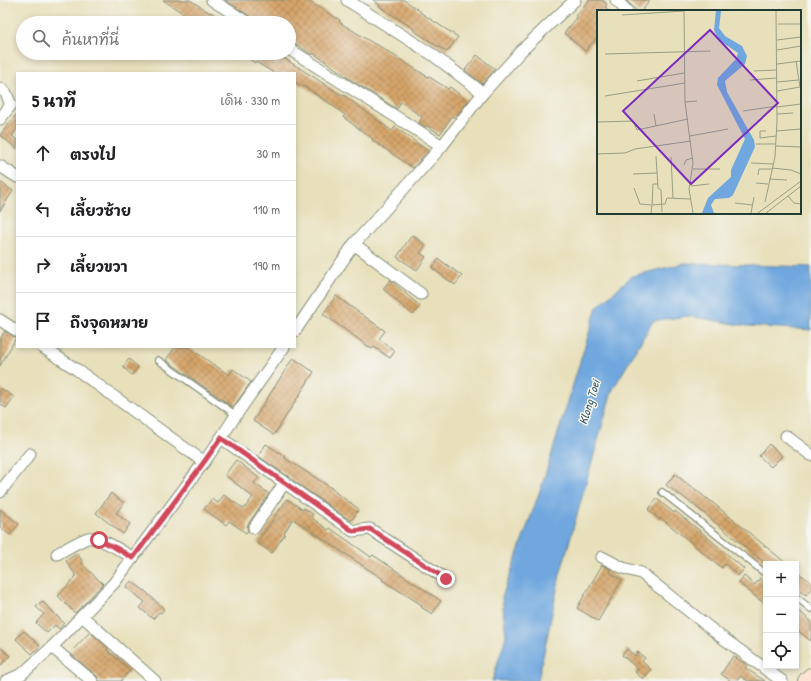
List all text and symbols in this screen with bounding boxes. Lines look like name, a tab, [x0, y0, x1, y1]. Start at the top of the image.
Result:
inset map	[597, 10, 801, 214]
search box	[16, 16, 296, 60]
icon: search	[30, 27, 52, 49]
text: ค้นหาที่นี่	[62, 29, 119, 50]
text: 5 นาที	[32, 89, 76, 112]
text: เดิน · 330 m	[220, 91, 280, 109]
icon: ahead	[32, 142, 54, 164]
text: ตรงไป	[70, 144, 116, 165]
text: 30 m	[257, 144, 280, 162]
icon: left	[32, 198, 54, 220]
text: เลี้ยวซ้าย	[70, 200, 131, 221]
text: 110 m	[253, 200, 280, 218]
icon: right	[32, 254, 54, 276]
text: เลี้ยวขวา	[70, 256, 128, 277]
text: 190 m	[253, 256, 280, 274]
icon: arrive	[32, 310, 54, 332]
text: ถึงจุดหมาย	[70, 312, 148, 333]
water label: Klong Toei	[574, 376, 604, 426]
route start	[90, 531, 108, 549]
map controls	[763, 561, 799, 669]
button: +	[763, 561, 799, 597]
route end	[437, 570, 455, 588]
button: −	[763, 597, 799, 633]
button: locate	[763, 633, 799, 669]

